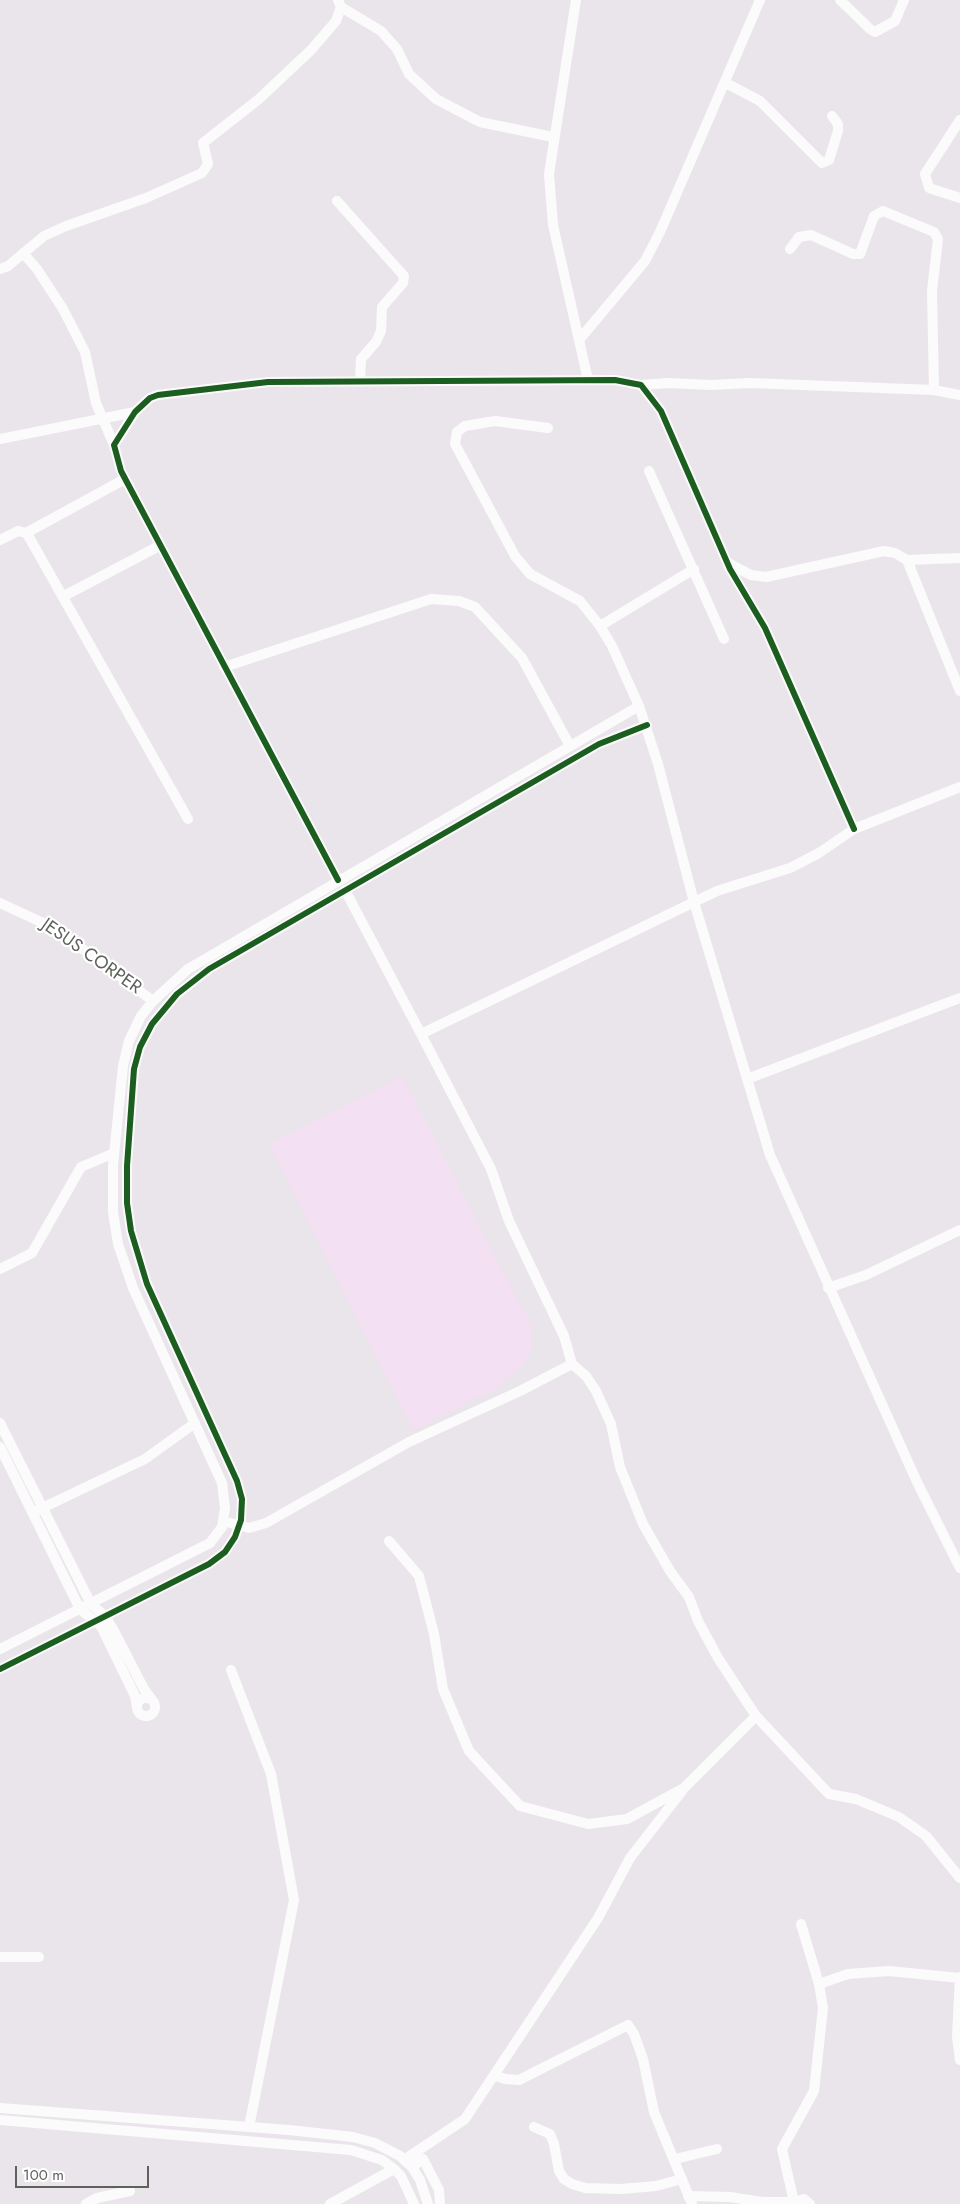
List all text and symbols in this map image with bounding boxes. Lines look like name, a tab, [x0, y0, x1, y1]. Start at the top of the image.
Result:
street label: JESUS CORPER	[37, 915, 145, 999]
scale bar	[18, 2156, 151, 2188]
text: 100 m	[23, 2164, 64, 2186]

